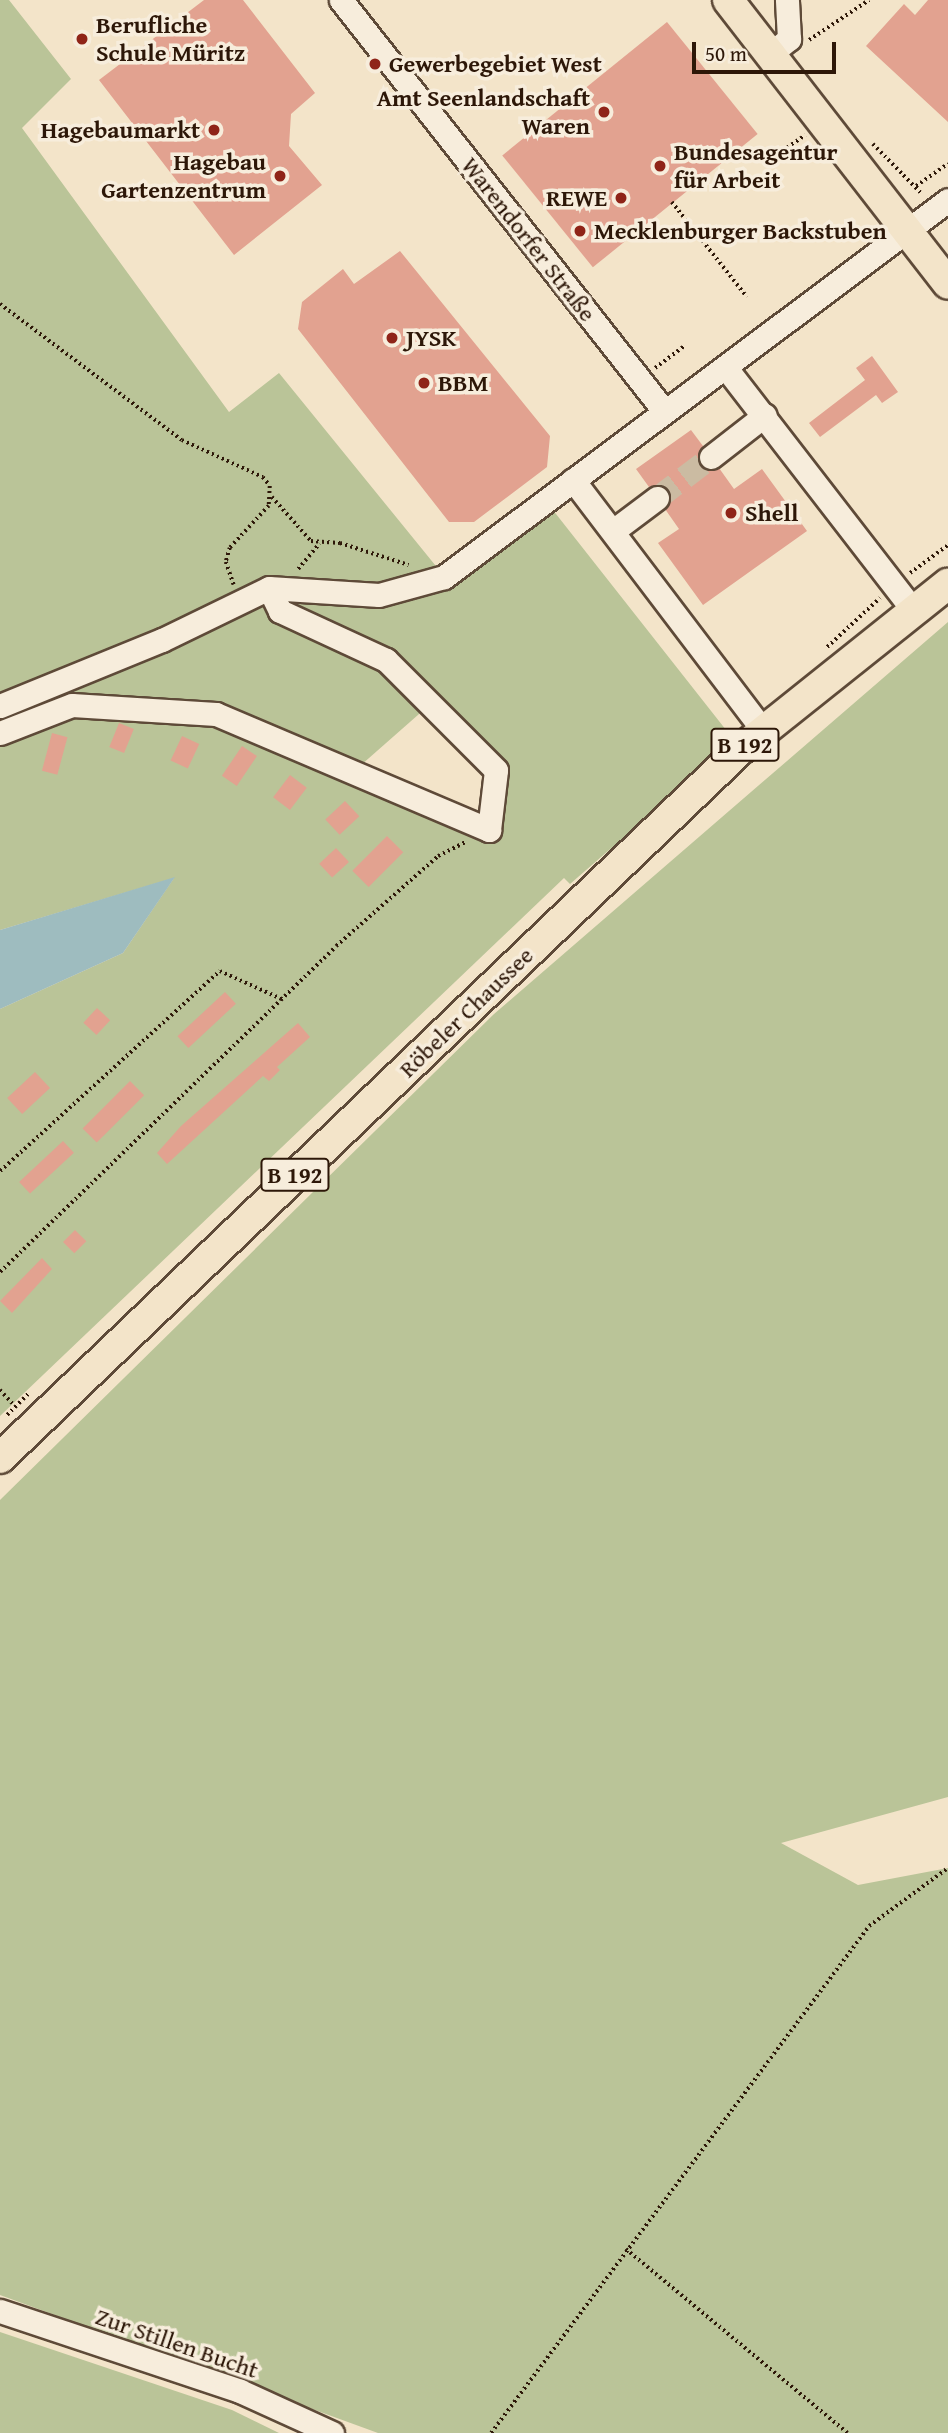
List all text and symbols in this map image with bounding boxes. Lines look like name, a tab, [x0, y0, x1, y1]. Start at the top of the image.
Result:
place label: Berufliche Schule Müritz	[96, 11, 245, 67]
scale bar	[696, 28, 839, 72]
marker: Berufliche Schule Müritz	[74, 31, 90, 47]
text: 50 m	[705, 38, 747, 69]
place label: Gewerbegebiet West	[389, 50, 602, 78]
marker: Gewerbegebiet West	[367, 56, 383, 72]
place label: Amt Seenlandschaft Waren	[377, 84, 590, 140]
marker: Amt Seenlandschaft Waren	[596, 104, 612, 120]
place label: Hagebaumarkt	[41, 116, 200, 144]
marker: Hagebaumarkt	[206, 122, 222, 138]
place label: Bundesagentur für Arbeit	[674, 138, 837, 194]
place label: Hagebau Gartenzentrum	[101, 148, 266, 204]
street label: Warendorfer Straße	[456, 151, 602, 327]
marker: Bundesagentur für Arbeit	[652, 158, 668, 174]
marker: Hagebau Gartenzentrum	[272, 168, 288, 184]
place label: REWE	[546, 184, 607, 212]
marker: REWE	[613, 190, 629, 206]
place label: Mecklenburger Backstuben	[594, 217, 887, 245]
marker: Mecklenburger Backstuben	[572, 223, 588, 239]
place label: JYSK	[406, 324, 456, 352]
marker: JYSK	[384, 330, 400, 346]
place label: BBM	[438, 369, 488, 397]
marker: BBM	[416, 375, 432, 391]
place label: Shell	[745, 499, 798, 527]
marker: Shell	[723, 505, 739, 521]
road number: B 192	[710, 726, 780, 764]
street label: Röbeler Chaussee	[393, 941, 539, 1083]
road number: B 192	[260, 1156, 330, 1194]
street label: Zur Stillen Bucht	[92, 2302, 262, 2384]

